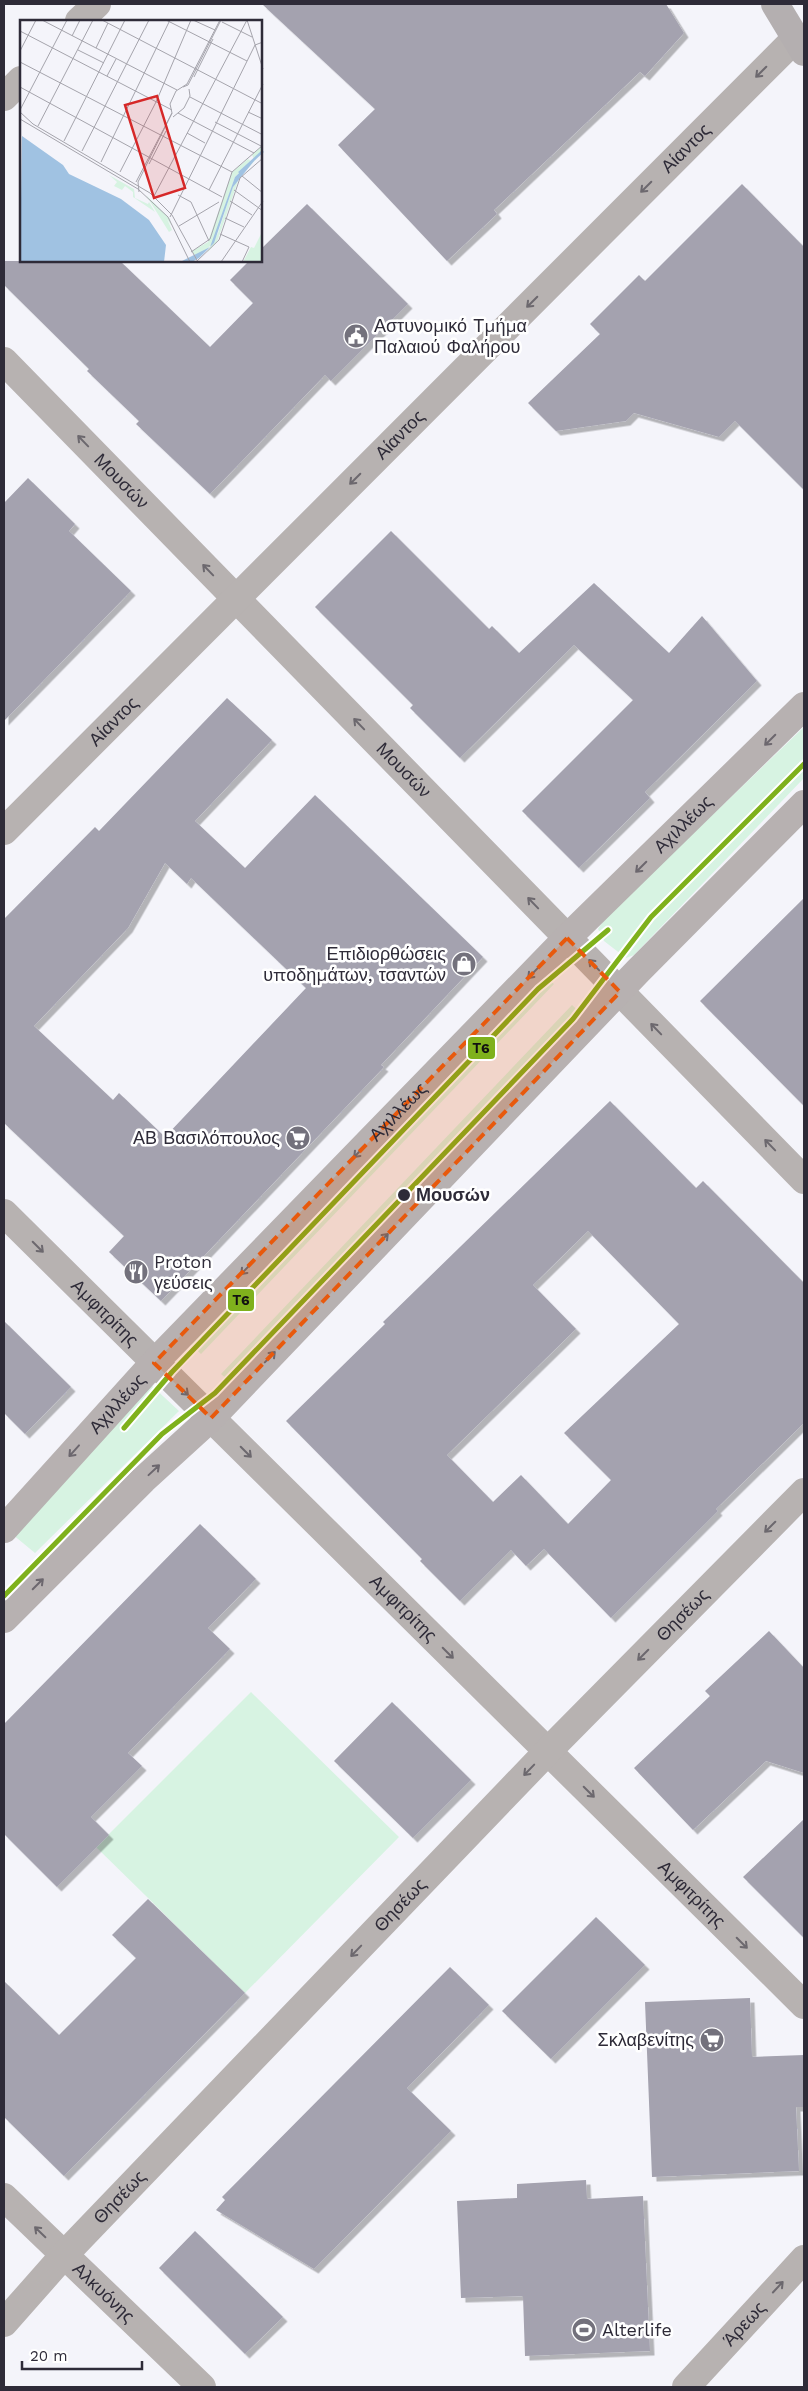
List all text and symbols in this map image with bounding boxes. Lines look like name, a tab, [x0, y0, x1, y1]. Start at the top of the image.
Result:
inset map	[20, 20, 262, 262]
one-way arrow	[755, 66, 767, 78]
street label: Αίαντος	[657, 119, 715, 177]
one-way arrow	[640, 181, 653, 193]
one-way arrow	[525, 296, 538, 308]
place label: Αστυνομικό Τμήμα Παλαιού Φαλήρου	[374, 315, 527, 357]
public building icon: Αστυνομικό Τμήμα Παλαιού Φαλήρου	[343, 323, 369, 349]
street label: Αίαντος	[370, 405, 429, 463]
one-way arrow	[77, 436, 89, 448]
street label: Μουσών	[90, 449, 153, 513]
one-way arrow	[349, 473, 361, 485]
one-way arrow	[202, 564, 215, 576]
street label: Αίαντος	[84, 692, 142, 750]
one-way arrow	[353, 718, 365, 730]
one-way arrow	[764, 734, 776, 746]
street label: Μουσών	[372, 738, 436, 802]
street label: Αχιλλέως	[649, 790, 717, 857]
one-way arrow	[635, 861, 648, 873]
one-way arrow	[527, 897, 539, 909]
place label: Επιδιορθώσεις υποδημάτων, τσαντών	[263, 943, 446, 985]
shop icon: Επιδιορθώσεις υποδημάτων, τσαντών	[451, 951, 477, 977]
one-way arrow	[588, 958, 600, 971]
one-way arrow	[527, 966, 539, 979]
one-way arrow	[650, 1023, 663, 1035]
line badge: Τ6	[467, 1036, 496, 1060]
text: Τ6	[472, 1040, 490, 1056]
street label: Αχιλλέως	[364, 1077, 431, 1145]
supermarket icon: ΑΒ Βασιλόπουλος	[285, 1125, 311, 1151]
place label: ΑΒ Βασιλόπουλος	[133, 1127, 280, 1148]
one-way arrow	[764, 1139, 776, 1151]
one-way arrow	[353, 1146, 365, 1158]
place label: Μουσών	[416, 1184, 490, 1205]
marker: Μουσών	[396, 1187, 412, 1203]
one-way arrow	[377, 1233, 389, 1246]
one-way arrow	[32, 1241, 44, 1253]
place label: Proton γεύσεις	[154, 1251, 213, 1293]
restaurant icon: Proton γεύσεις	[123, 1259, 149, 1285]
one-way arrow	[240, 1262, 252, 1275]
street label: Αμφιτρίτης	[67, 1275, 143, 1351]
line badge: Τ6	[227, 1288, 255, 1312]
text: Τ6	[232, 1292, 250, 1308]
one-way arrow	[264, 1350, 276, 1363]
street label: Αχιλλέως	[84, 1369, 150, 1438]
one-way arrow	[177, 1384, 189, 1396]
one-way arrow	[69, 1444, 80, 1457]
one-way arrow	[240, 1446, 252, 1458]
one-way arrow	[148, 1464, 160, 1476]
one-way arrow	[764, 1520, 776, 1533]
street label: Αμφιτρίτης	[366, 1570, 442, 1646]
one-way arrow	[32, 1578, 45, 1590]
street label: Θησέως	[652, 1583, 713, 1645]
one-way arrow	[442, 1646, 454, 1658]
one-way arrow	[637, 1648, 649, 1661]
one-way arrow	[523, 1764, 535, 1777]
one-way arrow	[582, 1785, 594, 1797]
street label: Αμφιτρίτης	[654, 1856, 730, 1932]
street label: Θησέως	[369, 1873, 430, 1936]
one-way arrow	[735, 1937, 748, 1949]
one-way arrow	[350, 1944, 362, 1957]
supermarket icon: Σκλαβενίτης	[699, 2027, 725, 2053]
place label: Σκλαβενίτης	[598, 2029, 694, 2050]
street label: Θησέως	[89, 2165, 150, 2228]
one-way arrow	[34, 2226, 47, 2238]
street label: Αλκυόνης	[69, 2258, 139, 2327]
one-way arrow	[772, 2281, 784, 2294]
street label: Άρεως	[718, 2297, 770, 2350]
sports icon: Alterlife	[571, 2317, 597, 2343]
place label: Alterlife	[602, 2319, 672, 2340]
scale bar	[22, 2338, 142, 2370]
text: 20 m	[30, 2347, 68, 2365]

